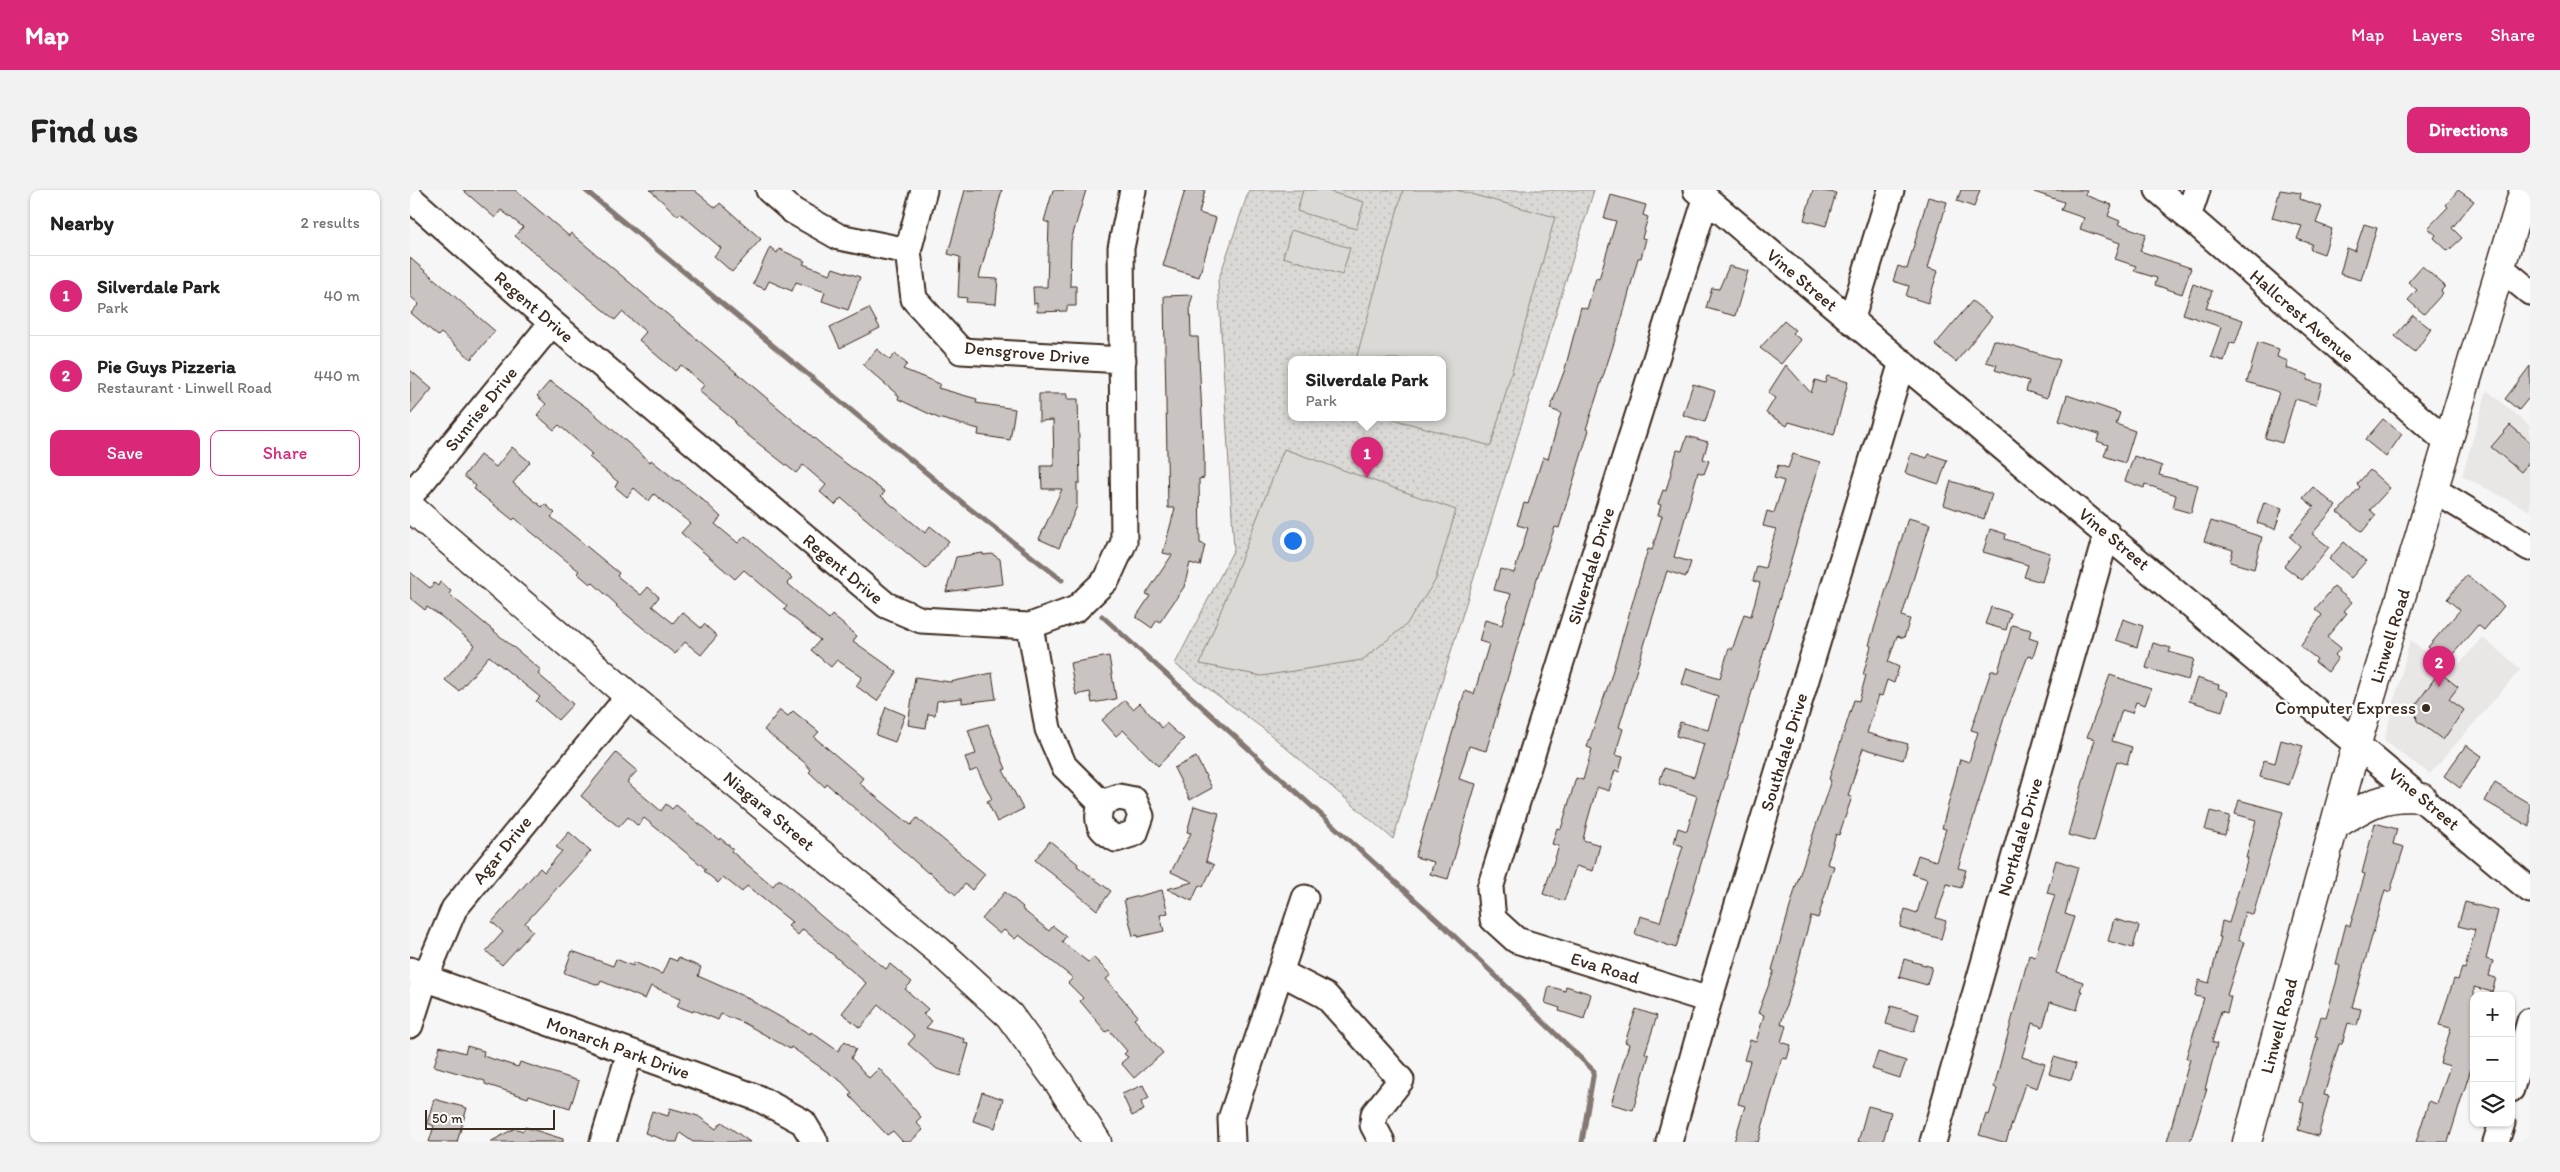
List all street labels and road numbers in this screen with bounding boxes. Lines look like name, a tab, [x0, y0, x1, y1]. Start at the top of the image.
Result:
street label: Vine Street	[1762, 244, 1842, 316]
street label: Hallcrest Avenue	[2245, 265, 2359, 367]
street label: Regent Drive	[490, 267, 578, 347]
street label: Densgrove Drive	[963, 337, 1091, 369]
street label: Sunrise Drive	[440, 362, 522, 456]
street label: Vine Street	[2074, 503, 2154, 575]
street label: Silverdale Drive	[1563, 505, 1619, 627]
street label: Regent Drive	[798, 529, 888, 609]
street label: Linwell Road	[2365, 586, 2415, 686]
street label: Southdale Drive	[1756, 690, 1812, 814]
street label: Vine Street	[2384, 763, 2464, 835]
street label: Niagara Street	[719, 766, 819, 856]
street label: Northdale Drive	[1993, 775, 2047, 899]
street label: Agar Drive	[468, 811, 536, 889]
street label: Eva Road	[1568, 947, 1642, 989]
street label: Linwell Road	[2256, 975, 2302, 1076]
street label: Monarch Park Drive	[543, 1012, 693, 1084]

